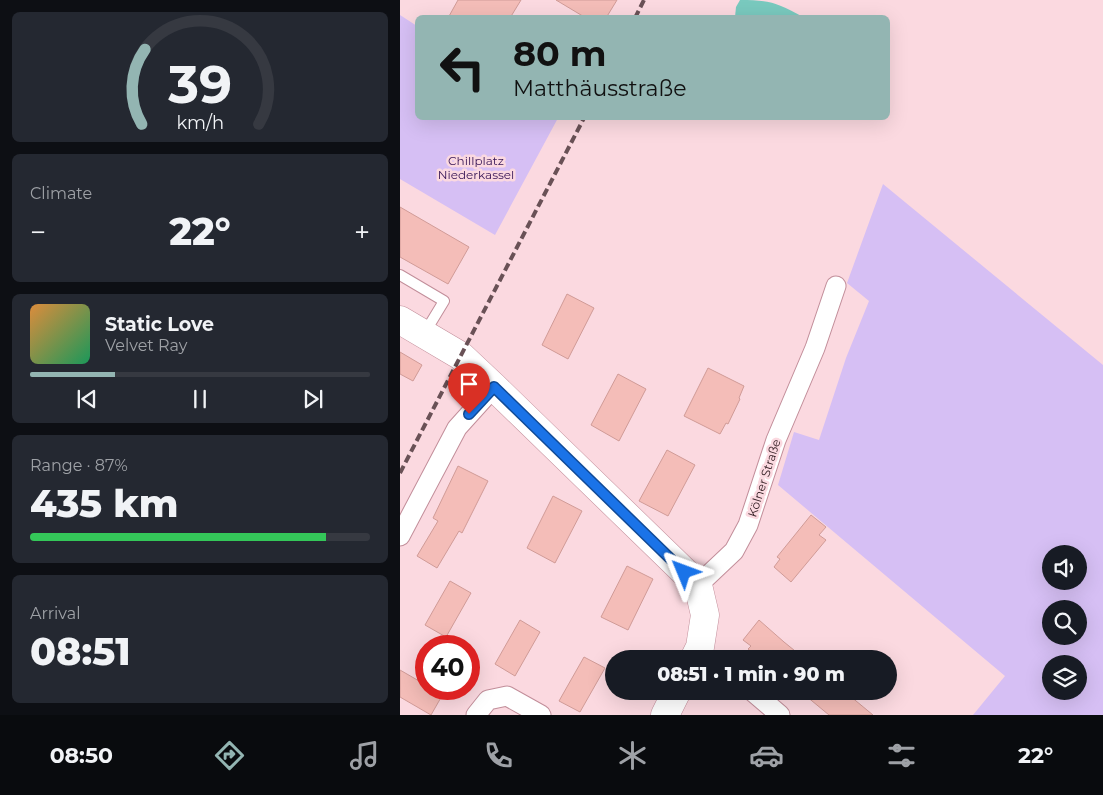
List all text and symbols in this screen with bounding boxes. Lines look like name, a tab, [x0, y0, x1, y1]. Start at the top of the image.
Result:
text: 80 m	[513, 32, 607, 75]
icon: left	[430, 35, 495, 100]
text: 39	[167, 53, 232, 116]
text: Matthäusstraße	[513, 75, 686, 102]
text: km/h	[176, 112, 224, 133]
park label: Chillplatz Niederkassel	[438, 153, 514, 182]
text: Climate	[30, 184, 92, 203]
text: 22°	[169, 208, 231, 255]
text: −	[30, 215, 46, 249]
text: +	[354, 215, 370, 249]
text: Static Love	[105, 313, 214, 336]
text: Velvet Ray	[105, 336, 187, 355]
pin	[448, 363, 490, 414]
icon: arrive	[455, 370, 483, 398]
icon: previous	[73, 385, 101, 413]
icon: pause	[186, 385, 214, 413]
icon: next	[299, 385, 327, 413]
street label: Kölner Straße	[744, 437, 784, 519]
text: Range · 87%	[30, 456, 128, 475]
text: 435 km	[30, 480, 179, 527]
position arrow	[657, 545, 709, 597]
map controls	[1042, 545, 1087, 700]
button: sound	[1042, 545, 1087, 590]
button: search	[1042, 600, 1087, 645]
text: Arrival	[30, 604, 80, 623]
text: 08:51	[30, 628, 131, 675]
speed limit sign: 40	[415, 635, 480, 700]
button: layers	[1042, 655, 1087, 700]
text: 08:51 · 1 min · 90 m	[657, 663, 845, 686]
icon: directions	[212, 738, 247, 773]
icon: music	[347, 738, 382, 773]
icon: phone	[481, 738, 516, 773]
icon: climate	[615, 738, 650, 773]
icon: car	[749, 738, 784, 773]
icon: filters	[884, 738, 919, 773]
text: 08:50	[50, 742, 113, 769]
text: 22°	[1018, 742, 1053, 769]

